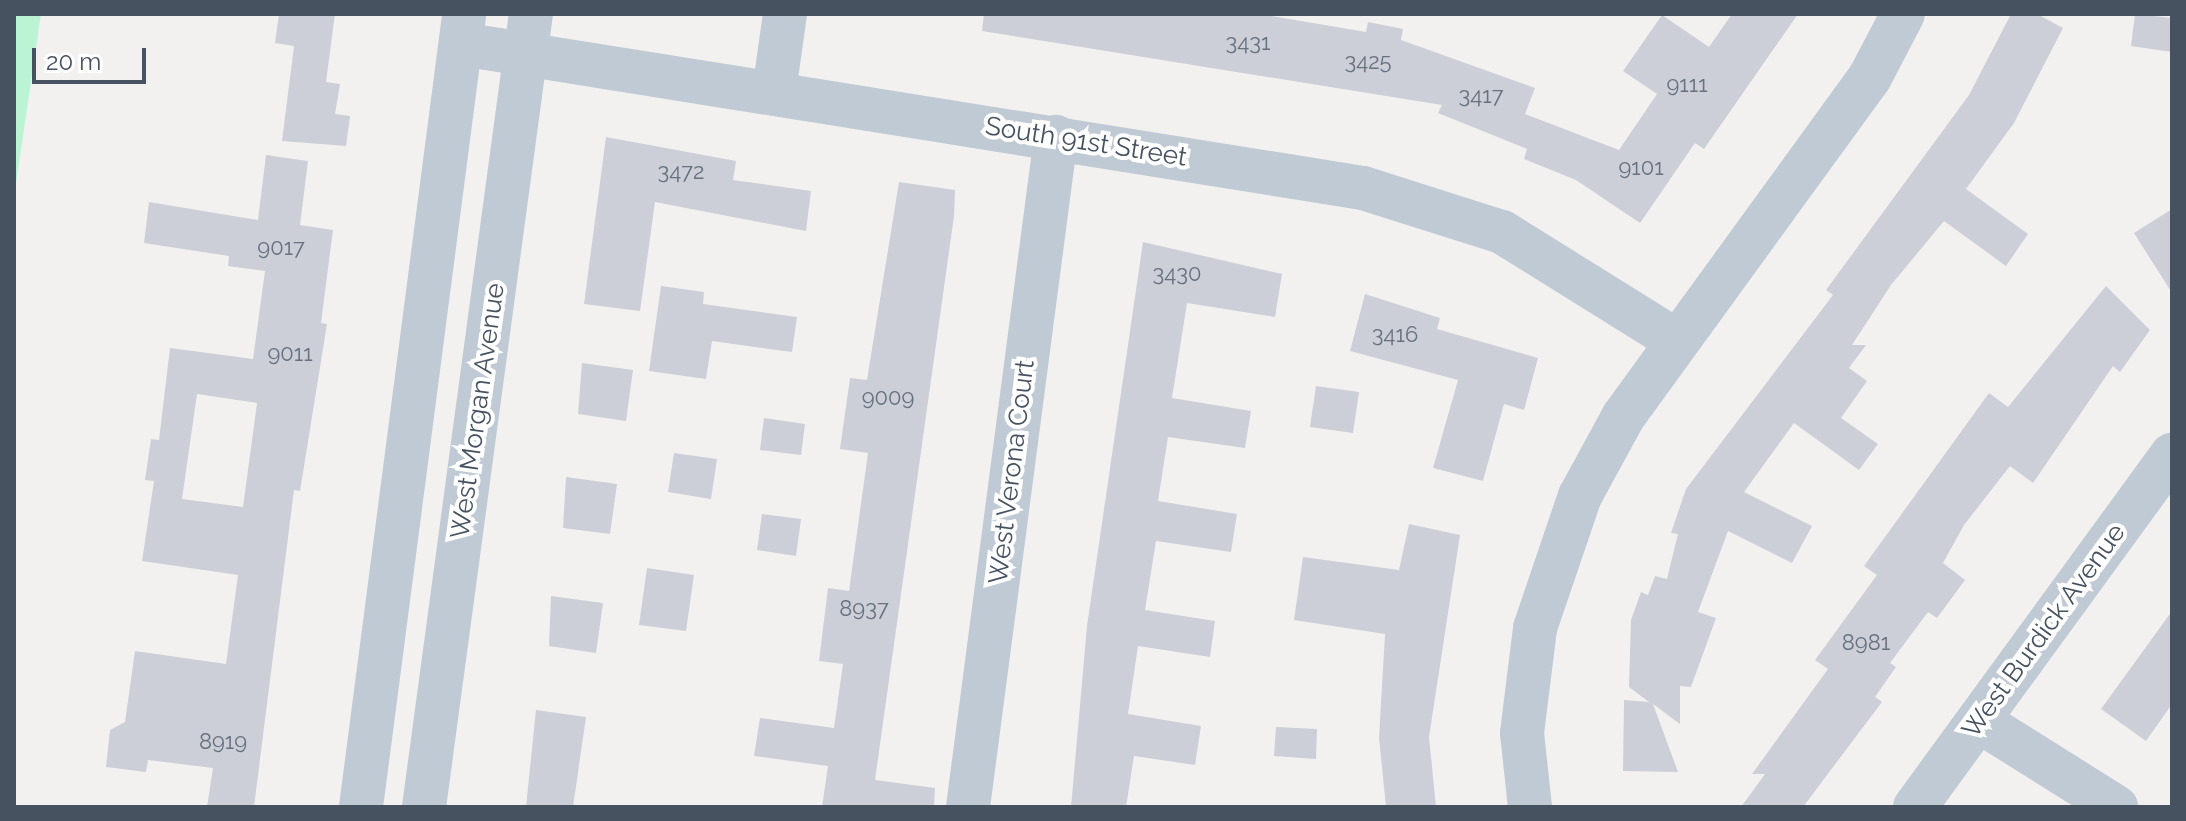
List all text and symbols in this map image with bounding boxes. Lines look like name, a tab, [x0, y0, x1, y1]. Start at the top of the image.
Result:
house number: 3431	[1226, 30, 1270, 56]
scale bar	[36, 32, 150, 82]
text: 20 m	[46, 47, 101, 76]
house number: 3425	[1344, 49, 1392, 75]
house number: 9111	[1666, 72, 1708, 98]
house number: 3417	[1459, 83, 1503, 109]
street label: South 91st Street	[983, 111, 1189, 173]
house number: 9101	[1618, 155, 1664, 181]
house number: 3472	[658, 159, 704, 185]
house number: 9017	[257, 235, 305, 261]
house number: 3430	[1153, 261, 1201, 287]
street label: West Morgan Avenue	[445, 281, 511, 541]
house number: 3416	[1372, 322, 1418, 348]
house number: 9011	[267, 341, 313, 367]
street label: West Verona Court	[983, 358, 1041, 586]
house number: 9009	[862, 385, 914, 411]
street label: West Burdick Avenue	[1956, 518, 2132, 744]
house number: 8937	[839, 596, 889, 622]
house number: 8981	[1842, 630, 1890, 656]
house number: 8919	[199, 729, 247, 755]

